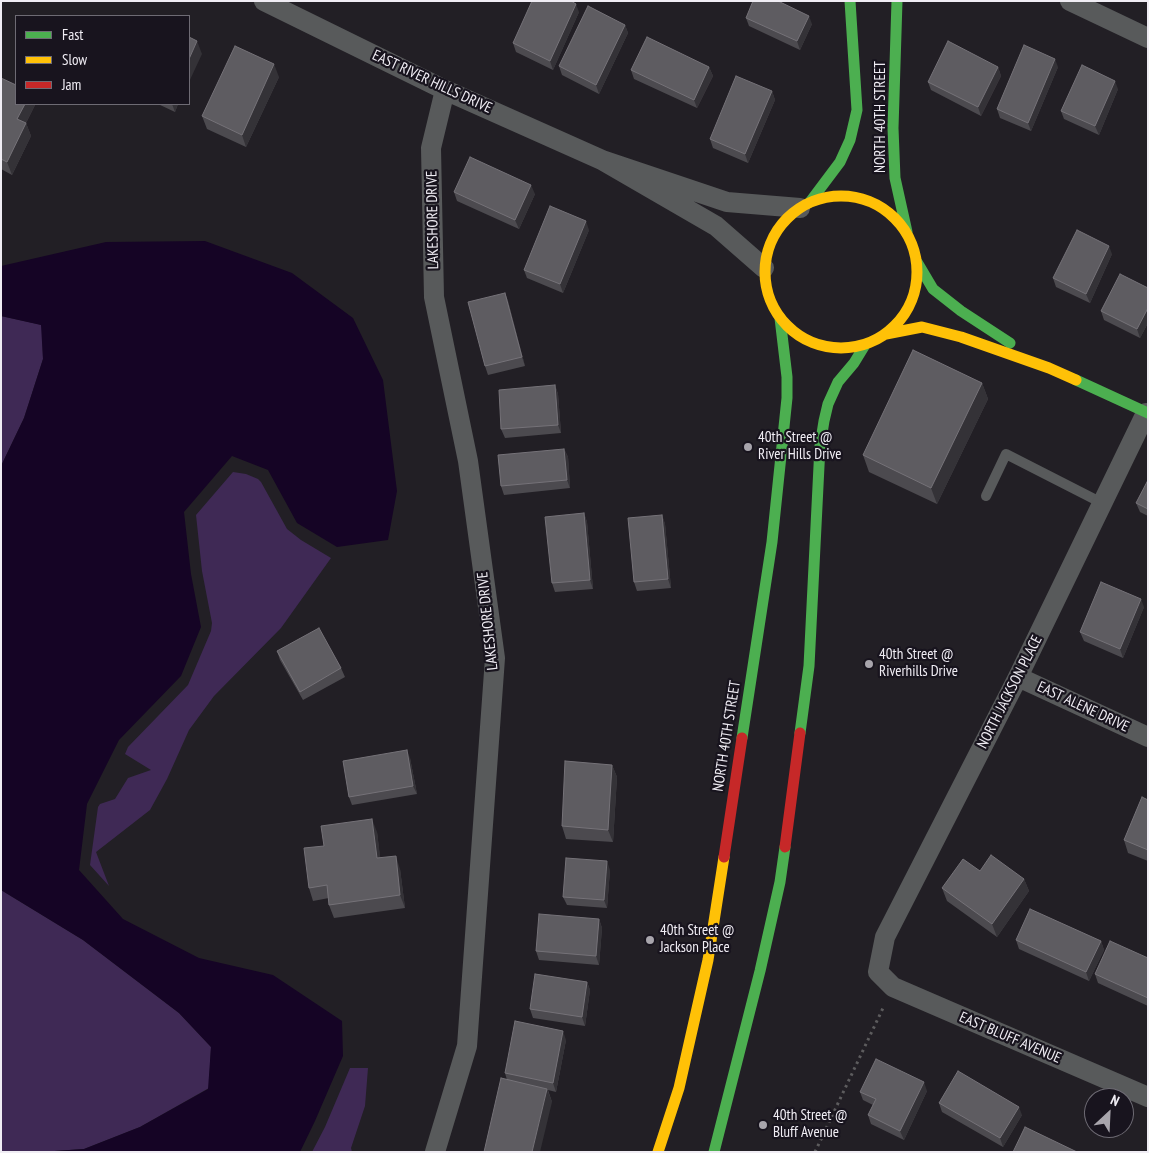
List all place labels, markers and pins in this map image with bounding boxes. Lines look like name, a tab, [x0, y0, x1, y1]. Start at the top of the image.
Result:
place label: 40th Street @ River Hills Drive	[758, 429, 842, 464]
marker: 40th Street @ River Hills Drive	[742, 441, 754, 453]
place label: 40th Street @ Riverhills Drive	[879, 646, 958, 681]
marker: 40th Street @ Riverhills Drive	[863, 658, 875, 670]
place label: 40th Street @ Jackson Place	[660, 922, 734, 957]
marker: 40th Street @ Jackson Place	[644, 934, 656, 946]
place label: 40th Street @ Bluff Avenue	[773, 1107, 847, 1142]
marker: 40th Street @ Bluff Avenue	[757, 1119, 769, 1131]

